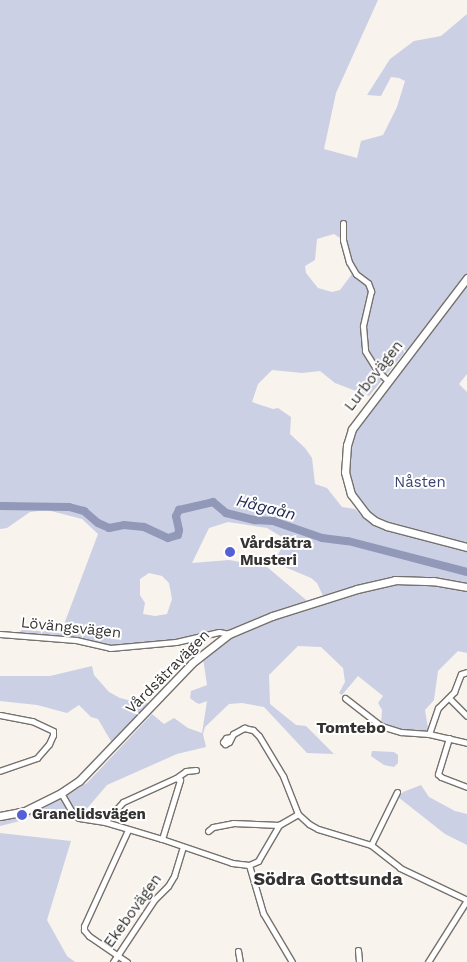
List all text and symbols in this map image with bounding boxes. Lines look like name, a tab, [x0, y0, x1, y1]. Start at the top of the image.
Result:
street label: Lurbovägen	[341, 337, 407, 415]
park label: Nåsten	[394, 474, 446, 492]
water label: Hågaån	[234, 491, 298, 525]
place label: Vårdsätra Musteri	[240, 534, 312, 569]
marker: Vårdsätra Musteri	[224, 546, 236, 558]
street label: Lövängsvägen	[20, 614, 122, 642]
street label: Vårdsätravägen	[122, 626, 214, 718]
district label: Tomtebo	[316, 718, 386, 738]
place label: Granelidsvägen	[32, 806, 146, 824]
marker: Granelidsvägen	[16, 809, 28, 821]
district label: Södra Gottsunda	[253, 868, 403, 890]
street label: Ekebovägen	[100, 871, 166, 951]

